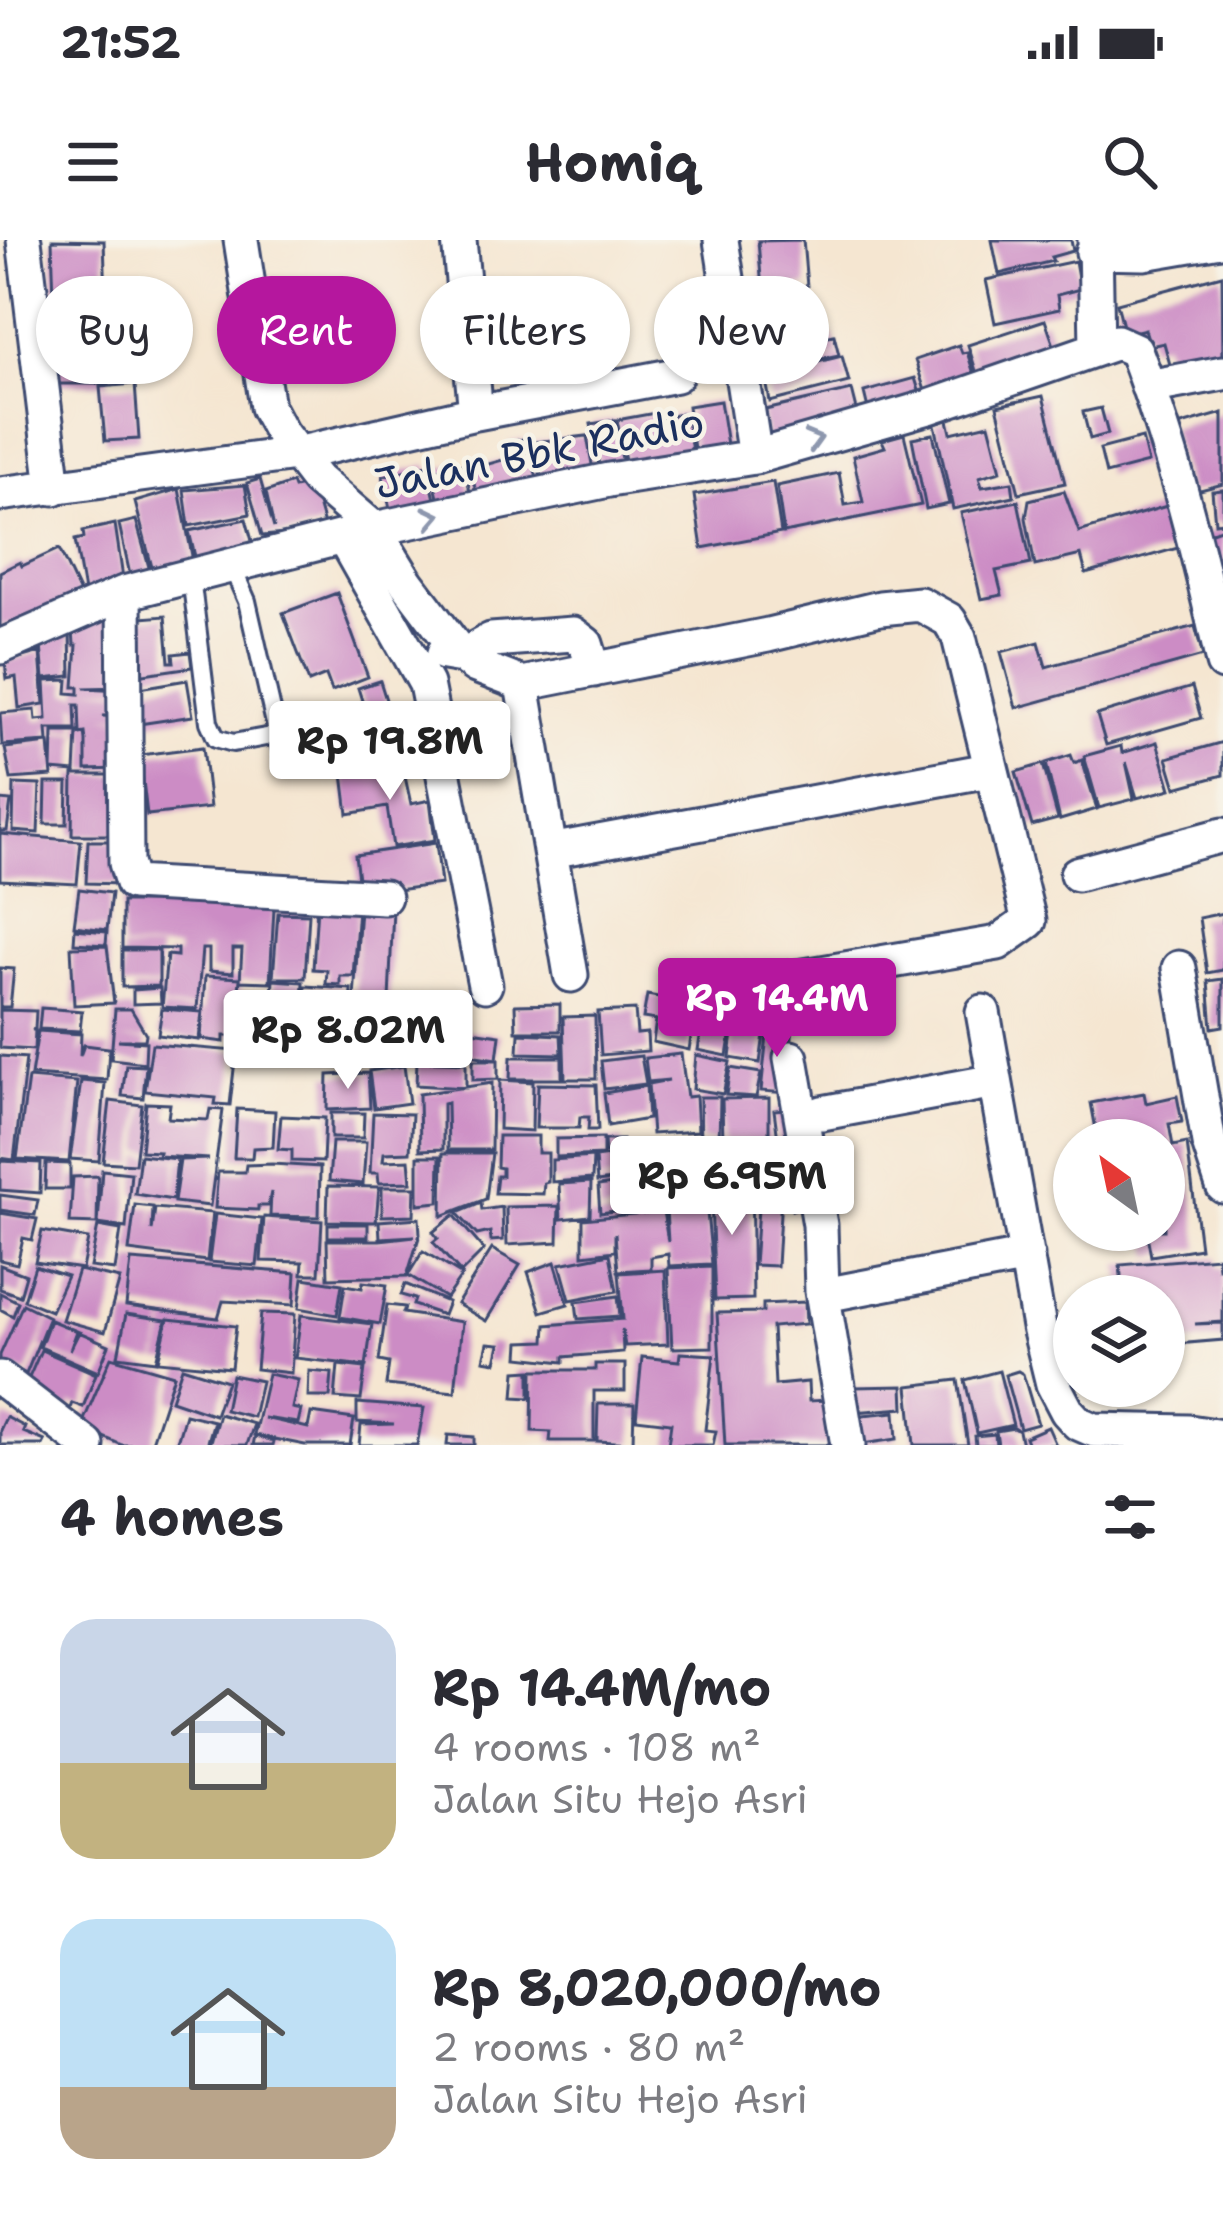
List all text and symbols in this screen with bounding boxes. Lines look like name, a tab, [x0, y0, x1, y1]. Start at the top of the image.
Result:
text: 21:52	[60, 12, 181, 72]
text: Homiq	[525, 126, 698, 198]
icon: menu	[60, 129, 126, 195]
icon: search	[1097, 129, 1163, 195]
chip: Buy	[36, 276, 193, 384]
chip: Rent	[217, 276, 396, 384]
chip: Filters	[420, 276, 630, 384]
chip: New	[654, 276, 829, 384]
street label: Jalan Bbk Radio	[369, 393, 709, 511]
one-way arrow	[803, 429, 824, 454]
one-way arrow	[422, 505, 442, 531]
pin: Rp 19.8M	[266, 701, 514, 803]
text: Rp 19.8M	[296, 714, 484, 766]
pin: Rp 14.4M	[653, 958, 901, 1060]
text: Rp 14.4M	[685, 971, 869, 1023]
pin: Rp 8.02M	[224, 990, 472, 1092]
text: Rp 8.02M	[251, 1003, 445, 1055]
north arrow	[1053, 1119, 1185, 1251]
map controls	[1053, 1119, 1185, 1407]
pin: Rp 6.95M	[608, 1136, 856, 1238]
text: Rp 6.95M	[637, 1149, 827, 1201]
button: layers	[1053, 1275, 1185, 1407]
text: 4 homes	[60, 1483, 284, 1551]
icon: filters	[1097, 1484, 1163, 1550]
text: Rp 14.4M/mo	[432, 1653, 772, 1721]
icon: home	[156, 1667, 300, 1811]
text: 4 rooms · 108 m²	[432, 1721, 761, 1773]
text: Jalan Situ Hejo Asri	[432, 1773, 808, 1825]
text: Rp 8,020,000/mo	[432, 1953, 882, 2021]
icon: home	[156, 1967, 300, 2111]
text: 2 rooms · 80 m²	[432, 2021, 745, 2073]
text: Jalan Situ Hejo Asri	[432, 2073, 808, 2125]

